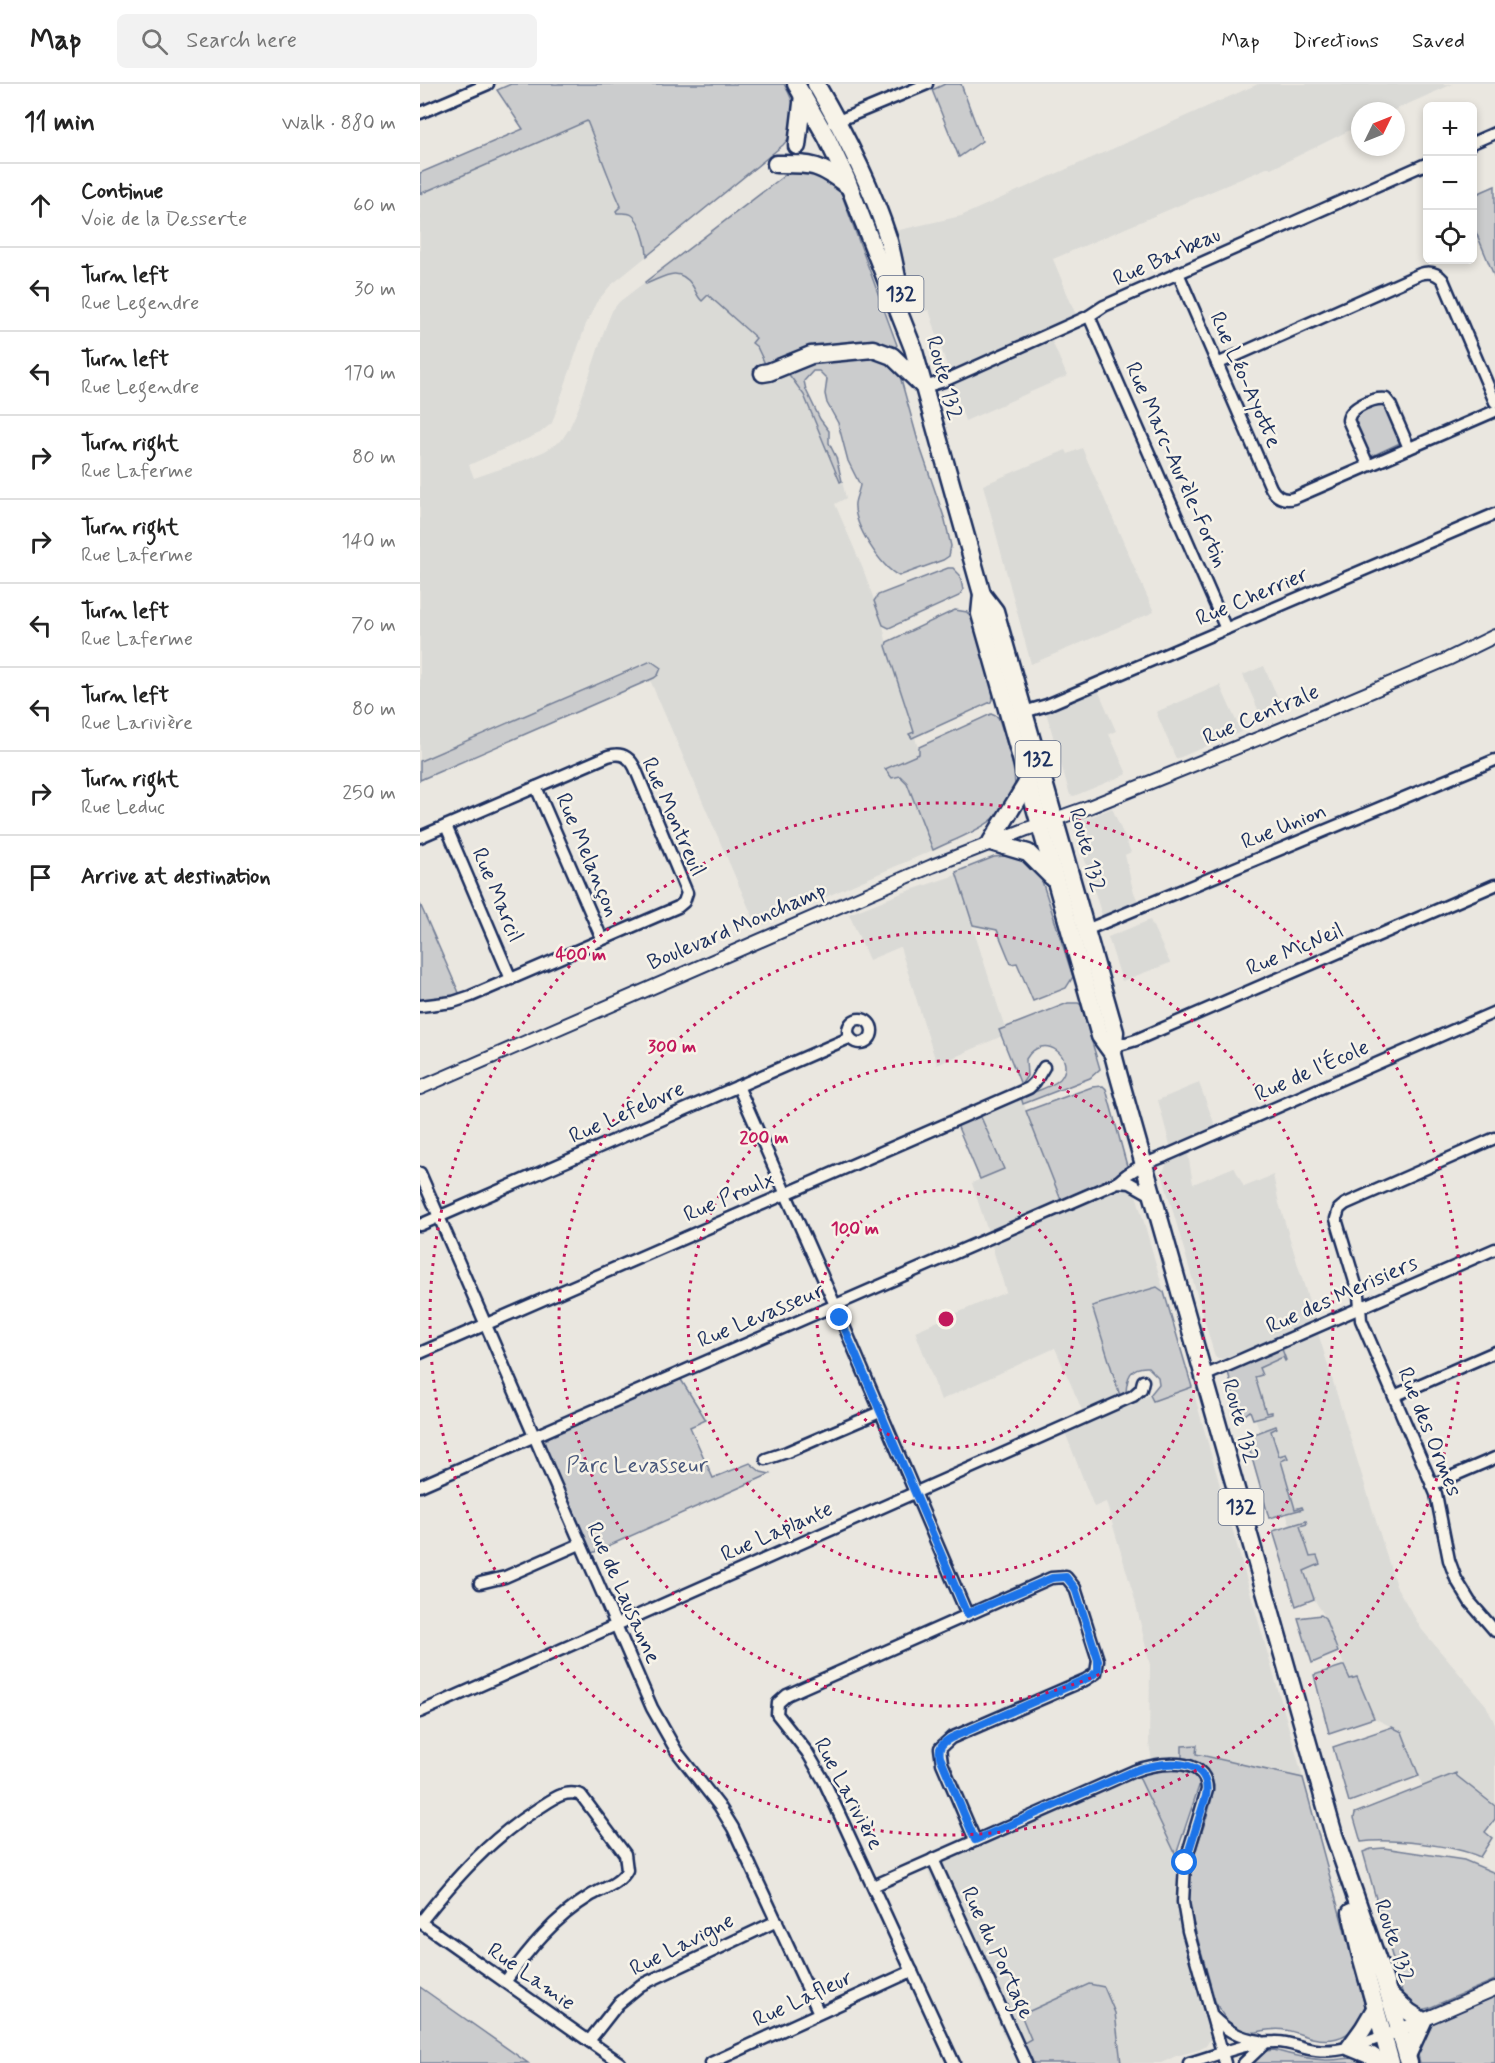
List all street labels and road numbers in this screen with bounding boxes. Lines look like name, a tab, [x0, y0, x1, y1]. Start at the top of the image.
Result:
street label: Rue Barbeau	[1109, 221, 1225, 293]
road number: 132	[878, 276, 924, 312]
street label: Rue Léo-Ayotte	[1202, 307, 1288, 453]
street label: Route 132	[919, 333, 969, 423]
street label: Rue Marc-Aurèle-Fortin	[1118, 358, 1234, 572]
street label: Rue Cherrier	[1192, 561, 1313, 633]
street label: Rue Centrale	[1199, 678, 1323, 752]
road number: 132	[1016, 741, 1060, 777]
street label: Rue Montreuil	[634, 753, 712, 881]
street label: Rue Melançon	[548, 789, 626, 921]
street label: Rue Union	[1237, 797, 1331, 857]
street label: Route 132	[1062, 805, 1112, 895]
street label: Rue Marcil	[465, 844, 529, 946]
street label: Boulevard Monchamp	[643, 877, 831, 977]
street label: Rue McNeil	[1242, 917, 1348, 983]
street label: Rue de l'École	[1250, 1032, 1374, 1109]
street label: Rue Lefebvre	[565, 1075, 689, 1151]
street label: Rue Proulx	[679, 1165, 779, 1229]
street label: Rue des Merisiers	[1262, 1249, 1422, 1341]
street label: Rue Levasseur	[694, 1276, 829, 1355]
street label: Rue des Ormes	[1390, 1363, 1468, 1501]
street label: Route 132	[1215, 1376, 1265, 1466]
road number: 132	[1218, 1489, 1264, 1525]
street label: Rue Laplante	[717, 1495, 837, 1569]
street label: Rue de Lausanne	[579, 1518, 667, 1668]
street label: Rue Larivière	[807, 1733, 889, 1855]
street label: Rue du Portage	[951, 1882, 1040, 2025]
street label: Route 132	[1367, 1896, 1421, 1986]
street label: Rue Lavigne	[625, 1907, 740, 1986]
street label: Rue Lamie	[482, 1936, 580, 2018]
street label: Rue Lafleur	[749, 1964, 857, 2034]

